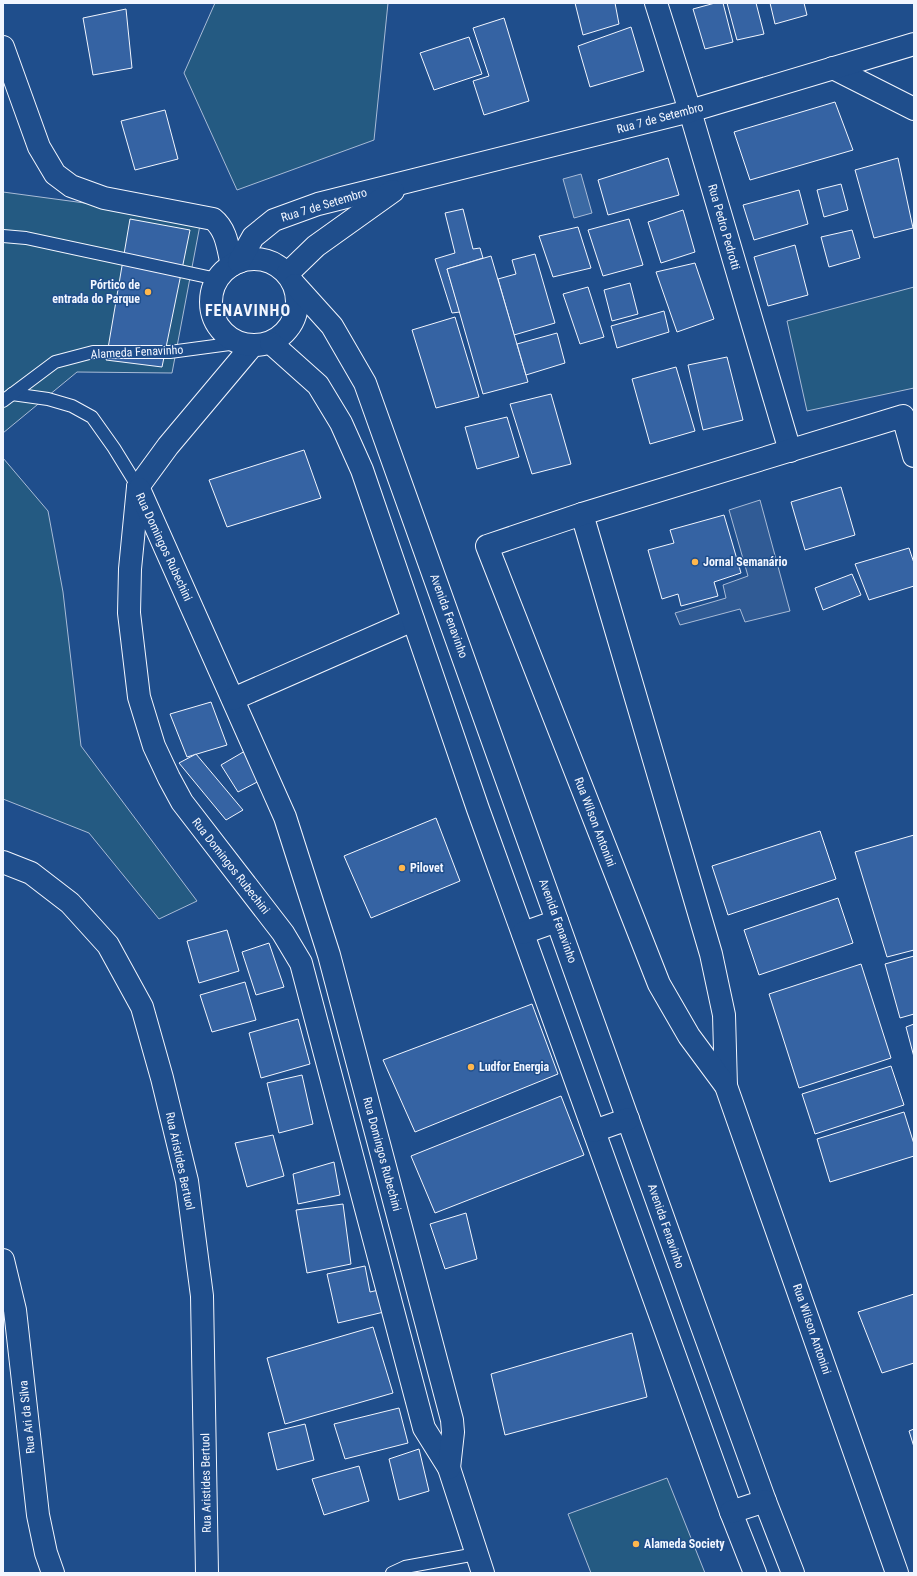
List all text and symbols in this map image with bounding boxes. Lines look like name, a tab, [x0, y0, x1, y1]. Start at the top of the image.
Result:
street label: Rua 7 de Setembro	[615, 100, 705, 136]
street label: Rua Pedro Pedrotti	[705, 182, 743, 272]
street label: Rua 7 de Setembro	[279, 185, 369, 225]
place label: Pórtico de entrada do Parque	[52, 278, 140, 306]
marker: Pórtico de entrada do Parque	[143, 287, 153, 297]
district label: FENAVINHO	[205, 301, 291, 320]
street label: Alameda Fenavinho	[90, 343, 184, 361]
street label: Rua Domingos Rubechini	[133, 491, 195, 603]
place label: Jornal Semanário	[703, 555, 788, 569]
marker: Jornal Semanário	[690, 557, 700, 567]
street label: Avenida Fenavinho	[427, 572, 471, 660]
street label: Rua Wilson Antonini	[571, 775, 619, 869]
street label: Rua Domingos Rubechini	[189, 815, 273, 917]
place label: Pilovet	[410, 861, 444, 875]
marker: Pilovet	[397, 863, 407, 873]
street label: Avenida Fenavinho	[536, 877, 580, 965]
place label: Ludfor Energia	[479, 1060, 550, 1074]
marker: Ludfor Energia	[466, 1062, 476, 1072]
street label: Rua Domingos Rubechini	[360, 1095, 404, 1213]
street label: Rua Aristides Bertuol	[163, 1111, 197, 1211]
street label: Avenida Fenavinho	[645, 1182, 687, 1270]
street label: Rua Wilson Antonini	[790, 1282, 834, 1376]
street label: Rua Ari da Silva	[16, 1379, 38, 1454]
street label: Rua Aristides Bertuol	[198, 1433, 214, 1533]
place label: Alameda Society	[644, 1537, 725, 1551]
marker: Alameda Society	[631, 1539, 641, 1549]

